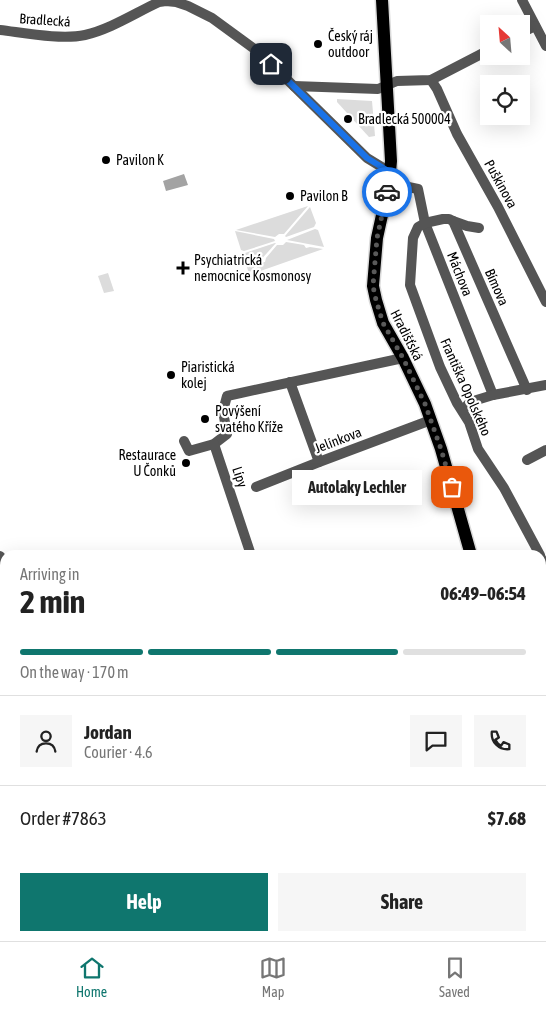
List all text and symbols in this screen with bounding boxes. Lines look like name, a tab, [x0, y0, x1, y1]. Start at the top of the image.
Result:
street label: Bradlecká	[19, 10, 71, 30]
north arrow	[480, 15, 530, 65]
map controls	[480, 15, 530, 125]
place label: Český ráj outdoor	[328, 27, 373, 60]
marker: Český ráj outdoor	[312, 38, 324, 50]
pin	[250, 43, 292, 85]
icon: home	[257, 50, 285, 78]
button: locate	[480, 75, 530, 125]
place label: Bradlecká 500004	[358, 111, 451, 127]
marker: Bradlecká 500004	[342, 113, 354, 125]
place label: Pavilon K	[116, 152, 164, 168]
marker: Pavilon K	[100, 154, 112, 166]
street label: Puškinova	[481, 157, 521, 211]
courier	[362, 167, 412, 217]
icon: car	[373, 178, 401, 206]
place label: Pavilon B	[300, 188, 348, 204]
marker: Pavilon B	[284, 190, 296, 202]
street label: Máchova	[444, 249, 476, 299]
place label: Psychiatrická nemocnice Kosmonosy	[194, 252, 312, 284]
marker: Psychiatrická nemocnice Kosmonosy	[176, 261, 190, 275]
street label: Bímova	[482, 266, 512, 308]
street label: Hradišťská	[387, 307, 427, 363]
street label: Františka Opolského	[437, 336, 495, 438]
place label: Piaristická kolej	[181, 359, 235, 391]
marker: Piaristická kolej	[165, 369, 177, 381]
place label: Povýšení svatého Kříže	[215, 403, 283, 435]
marker: Povýšení svatého Kříže	[199, 413, 211, 425]
street label: Jelínkova	[312, 424, 364, 456]
place label: Restaurace U Čonků	[119, 447, 176, 479]
marker: Restaurace U Čonků	[180, 457, 192, 469]
street label: Lípy	[229, 465, 251, 490]
pin	[431, 466, 473, 508]
callout: Autolaky Lechler	[292, 470, 422, 504]
icon: bag	[438, 473, 466, 501]
text: Autolaky Lechler	[308, 478, 406, 496]
text: Arriving in	[20, 565, 80, 583]
text: 06:49–06:54	[440, 582, 526, 604]
text: 2 min	[20, 583, 85, 620]
text: On the way · 170 m	[20, 663, 129, 681]
button: person	[20, 715, 72, 767]
button: chat	[410, 715, 462, 767]
button: phone	[474, 715, 526, 767]
text: Jordan	[84, 721, 132, 743]
text: Courier · 4.6	[84, 743, 153, 761]
text: Order #7863	[20, 807, 107, 829]
text: $7.68	[488, 807, 526, 829]
button: Help	[20, 873, 268, 931]
button: Share	[278, 873, 526, 931]
tab: Home	[76, 954, 107, 1000]
tab: Map	[259, 954, 287, 1000]
tab: Saved	[439, 954, 470, 1000]

